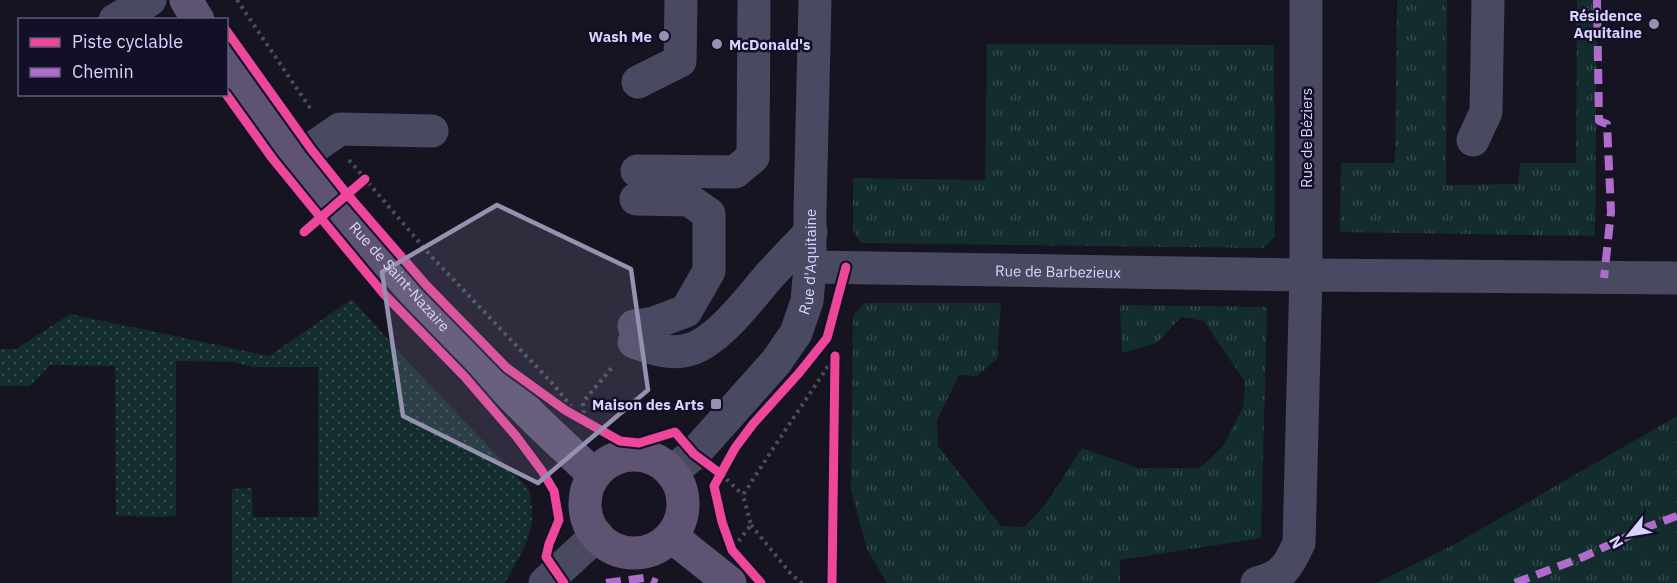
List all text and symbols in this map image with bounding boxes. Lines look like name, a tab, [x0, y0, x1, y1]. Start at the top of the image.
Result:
place label: Résidence Aquitaine	[1569, 6, 1642, 42]
marker: Résidence Aquitaine	[1647, 17, 1661, 31]
legend	[18, 18, 228, 96]
place label: Wash Me	[589, 27, 652, 46]
marker: Wash Me	[657, 29, 671, 43]
text: Piste cyclable	[72, 30, 183, 53]
place label: McDonald's	[729, 35, 811, 54]
marker: McDonald's	[710, 37, 724, 51]
text: Chemin	[72, 60, 134, 83]
street label: Rue de Béziers	[1297, 88, 1316, 188]
street label: Rue d'Aquitaine	[794, 209, 820, 317]
street label: Rue de Saint-Nazaire	[346, 218, 454, 335]
street label: Rue de Barbezieux	[995, 260, 1121, 282]
place label: Maison des Arts	[592, 395, 704, 414]
marker: Maison des Arts	[709, 397, 723, 411]
north arrow	[1599, 505, 1659, 565]
text: N	[1604, 532, 1628, 553]

